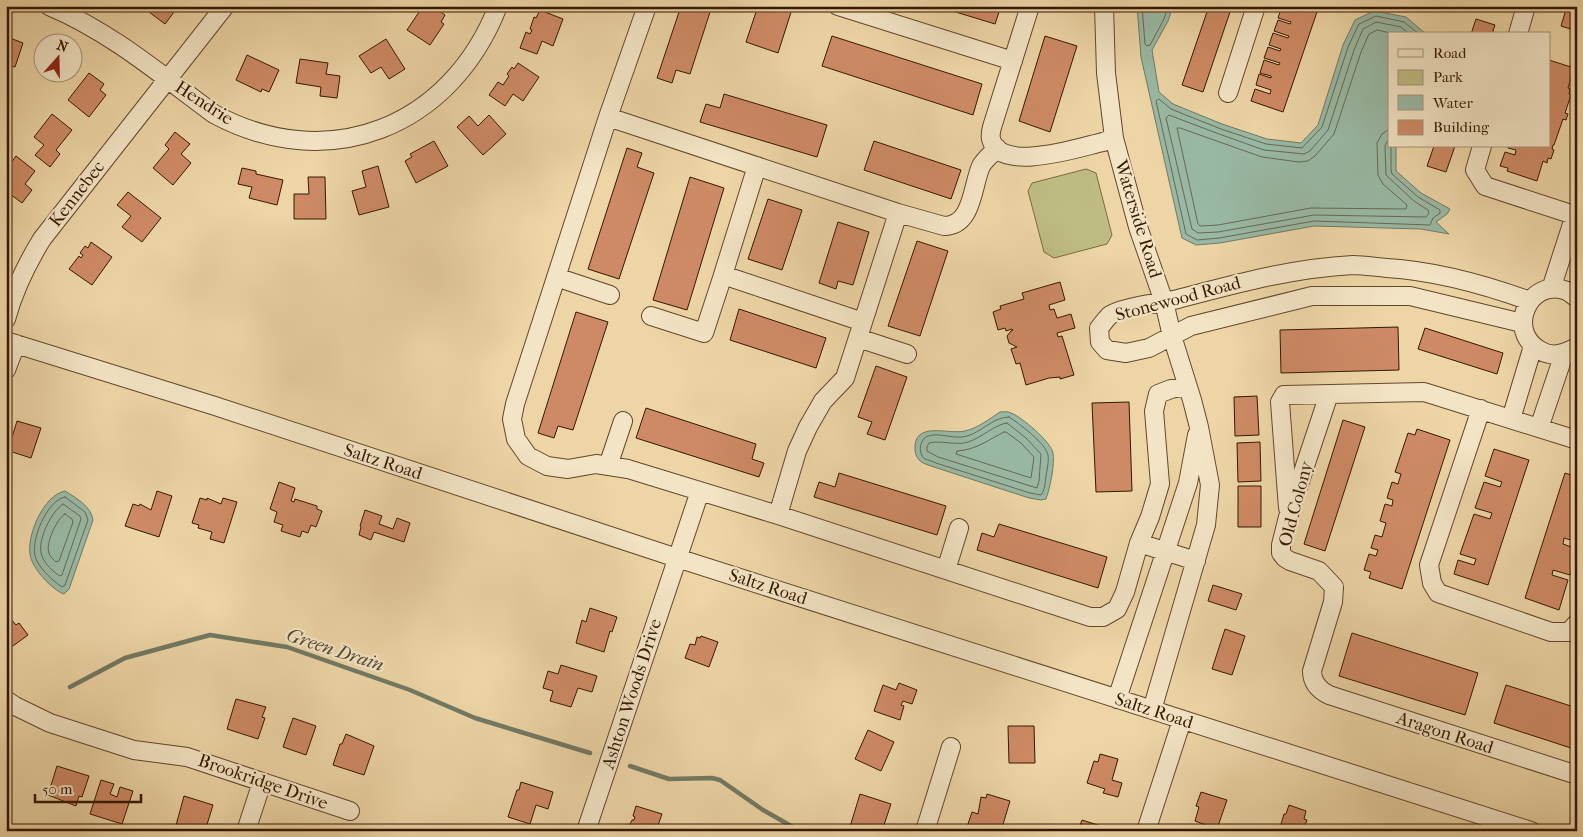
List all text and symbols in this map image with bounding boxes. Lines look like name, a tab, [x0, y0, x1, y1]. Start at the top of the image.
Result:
north arrow	[32, 32, 82, 82]
legend	[1388, 32, 1550, 148]
text: N	[54, 36, 71, 56]
text: Road	[1433, 44, 1467, 62]
text: Park	[1433, 68, 1463, 86]
street label: Hendrie	[171, 77, 237, 130]
text: Water	[1432, 94, 1473, 112]
text: Building	[1433, 118, 1490, 136]
street label: Kennebec	[45, 157, 109, 231]
street label: Waterside Road	[1110, 157, 1166, 281]
street label: Stonewood Road	[1113, 272, 1243, 326]
street label: Saltz Road	[341, 440, 425, 485]
street label: Old Colony	[1275, 458, 1318, 549]
street label: Saltz Road	[726, 565, 810, 610]
street label: Ashton Woods Drive	[597, 616, 666, 773]
water label: Green Drain	[284, 624, 386, 676]
street label: Saltz Road	[1112, 689, 1196, 734]
street label: Aragon Road	[1393, 707, 1496, 759]
street label: Brookridge Drive	[195, 750, 331, 814]
scale bar	[35, 772, 141, 804]
text: 50 m	[42, 780, 73, 798]

